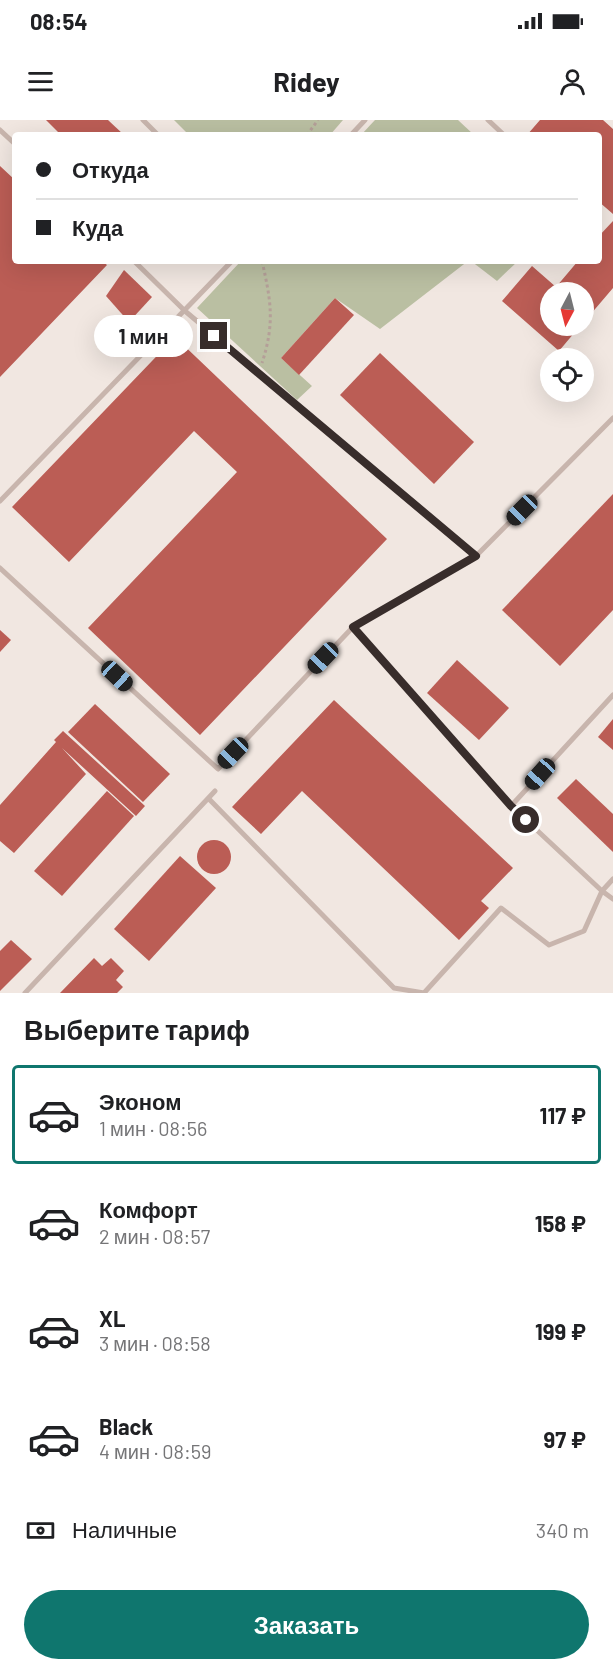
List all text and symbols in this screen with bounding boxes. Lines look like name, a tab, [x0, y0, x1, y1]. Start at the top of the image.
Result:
text: 08:54	[30, 8, 88, 34]
icon: menu	[24, 65, 57, 98]
text: Ridey	[273, 65, 340, 97]
icon: person	[556, 65, 589, 98]
text: Откуда	[72, 156, 149, 182]
text: Куда	[72, 214, 123, 240]
north arrow	[540, 282, 594, 336]
map controls	[540, 282, 594, 402]
callout: 1 мин	[94, 315, 193, 357]
route end	[200, 322, 227, 349]
text: 1 мин	[118, 324, 169, 348]
button: locate	[540, 348, 594, 402]
car	[503, 491, 541, 529]
car	[304, 639, 342, 677]
car	[98, 657, 136, 695]
car	[214, 734, 252, 772]
car	[521, 755, 559, 793]
route start	[512, 806, 539, 833]
text: Выберите тариф	[24, 1013, 250, 1045]
icon: car	[27, 1088, 81, 1142]
text: Эконом	[99, 1088, 182, 1114]
text: 117 ₽	[540, 1102, 586, 1128]
text: 1 мин · 08:56	[99, 1116, 207, 1140]
icon: car	[27, 1196, 81, 1250]
text: Комфорт	[99, 1196, 198, 1222]
text: 158 ₽	[535, 1210, 586, 1236]
text: 2 мин · 08:57	[99, 1224, 210, 1248]
icon: car	[27, 1304, 81, 1358]
text: XL	[99, 1305, 125, 1331]
text: 199 ₽	[535, 1318, 586, 1344]
text: 3 мин · 08:58	[99, 1331, 211, 1355]
icon: car	[27, 1412, 81, 1466]
text: Black	[99, 1413, 153, 1439]
text: 97 ₽	[544, 1426, 586, 1452]
text: 4 мин · 08:59	[99, 1439, 211, 1463]
icon: cash	[24, 1514, 57, 1547]
text: Наличные	[72, 1516, 177, 1542]
text: 340 m	[536, 1518, 589, 1542]
button: Заказать	[24, 1590, 589, 1659]

